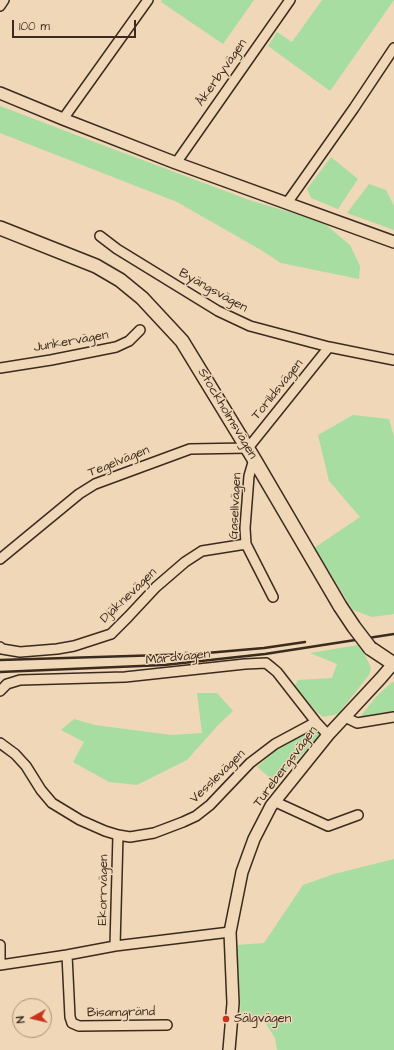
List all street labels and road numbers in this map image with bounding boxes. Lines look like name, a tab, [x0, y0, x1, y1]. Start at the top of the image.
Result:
street label: Åkerbyvägen	[193, 36, 251, 110]
street label: Byängsvägen	[176, 266, 250, 316]
street label: Junkervägen	[32, 328, 110, 356]
street label: Torildsvägen	[249, 357, 307, 423]
street label: Stockholmsvägen	[194, 366, 260, 462]
street label: Tegelvägen	[86, 443, 152, 481]
street label: Gasellvägen	[226, 472, 246, 540]
street label: Djäknevägen	[98, 565, 160, 627]
street label: Mårdvägen	[145, 647, 211, 669]
street label: Turebergsvägen	[251, 723, 321, 811]
street label: Vesslevägen	[187, 747, 249, 807]
street label: Ekorrvägen	[96, 854, 112, 926]
street label: Bisamgränd	[87, 1005, 155, 1021]

